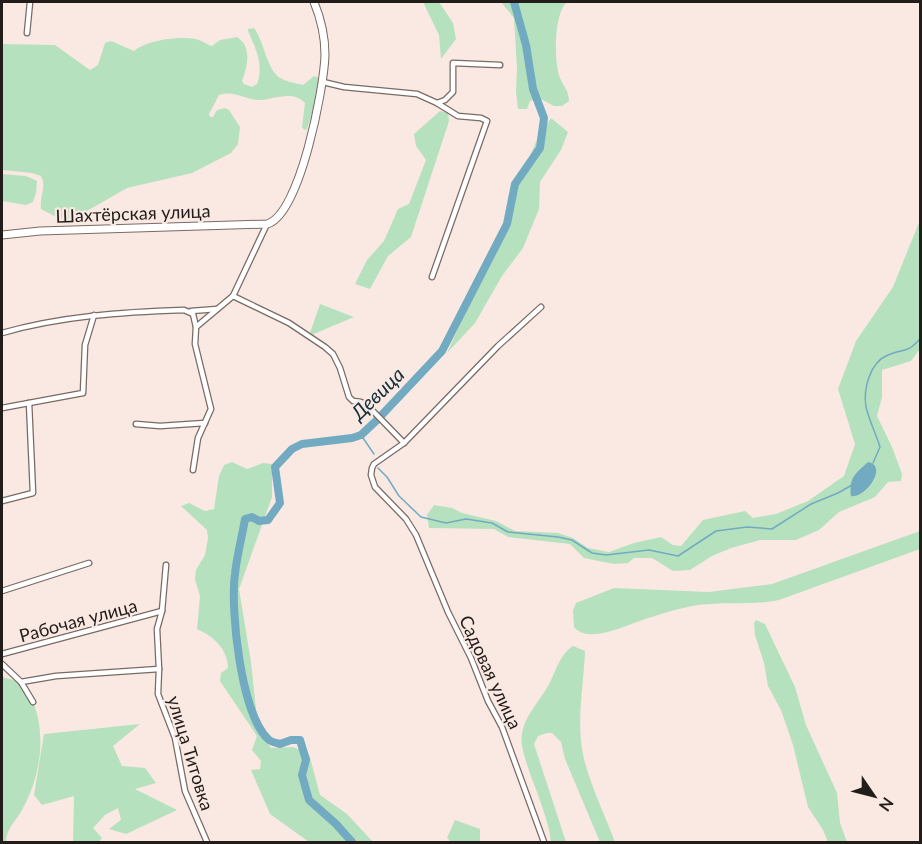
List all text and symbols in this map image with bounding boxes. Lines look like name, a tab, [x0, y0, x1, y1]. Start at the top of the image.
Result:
street label: Шахтёрская улица	[55, 199, 211, 227]
water label: Девица	[345, 362, 409, 425]
street label: Рабочая улица	[17, 594, 139, 646]
street label: Садовая улица	[455, 612, 527, 732]
street label: улица Титовка	[163, 693, 219, 813]
north arrow	[844, 766, 904, 826]
text: N	[875, 794, 898, 815]

